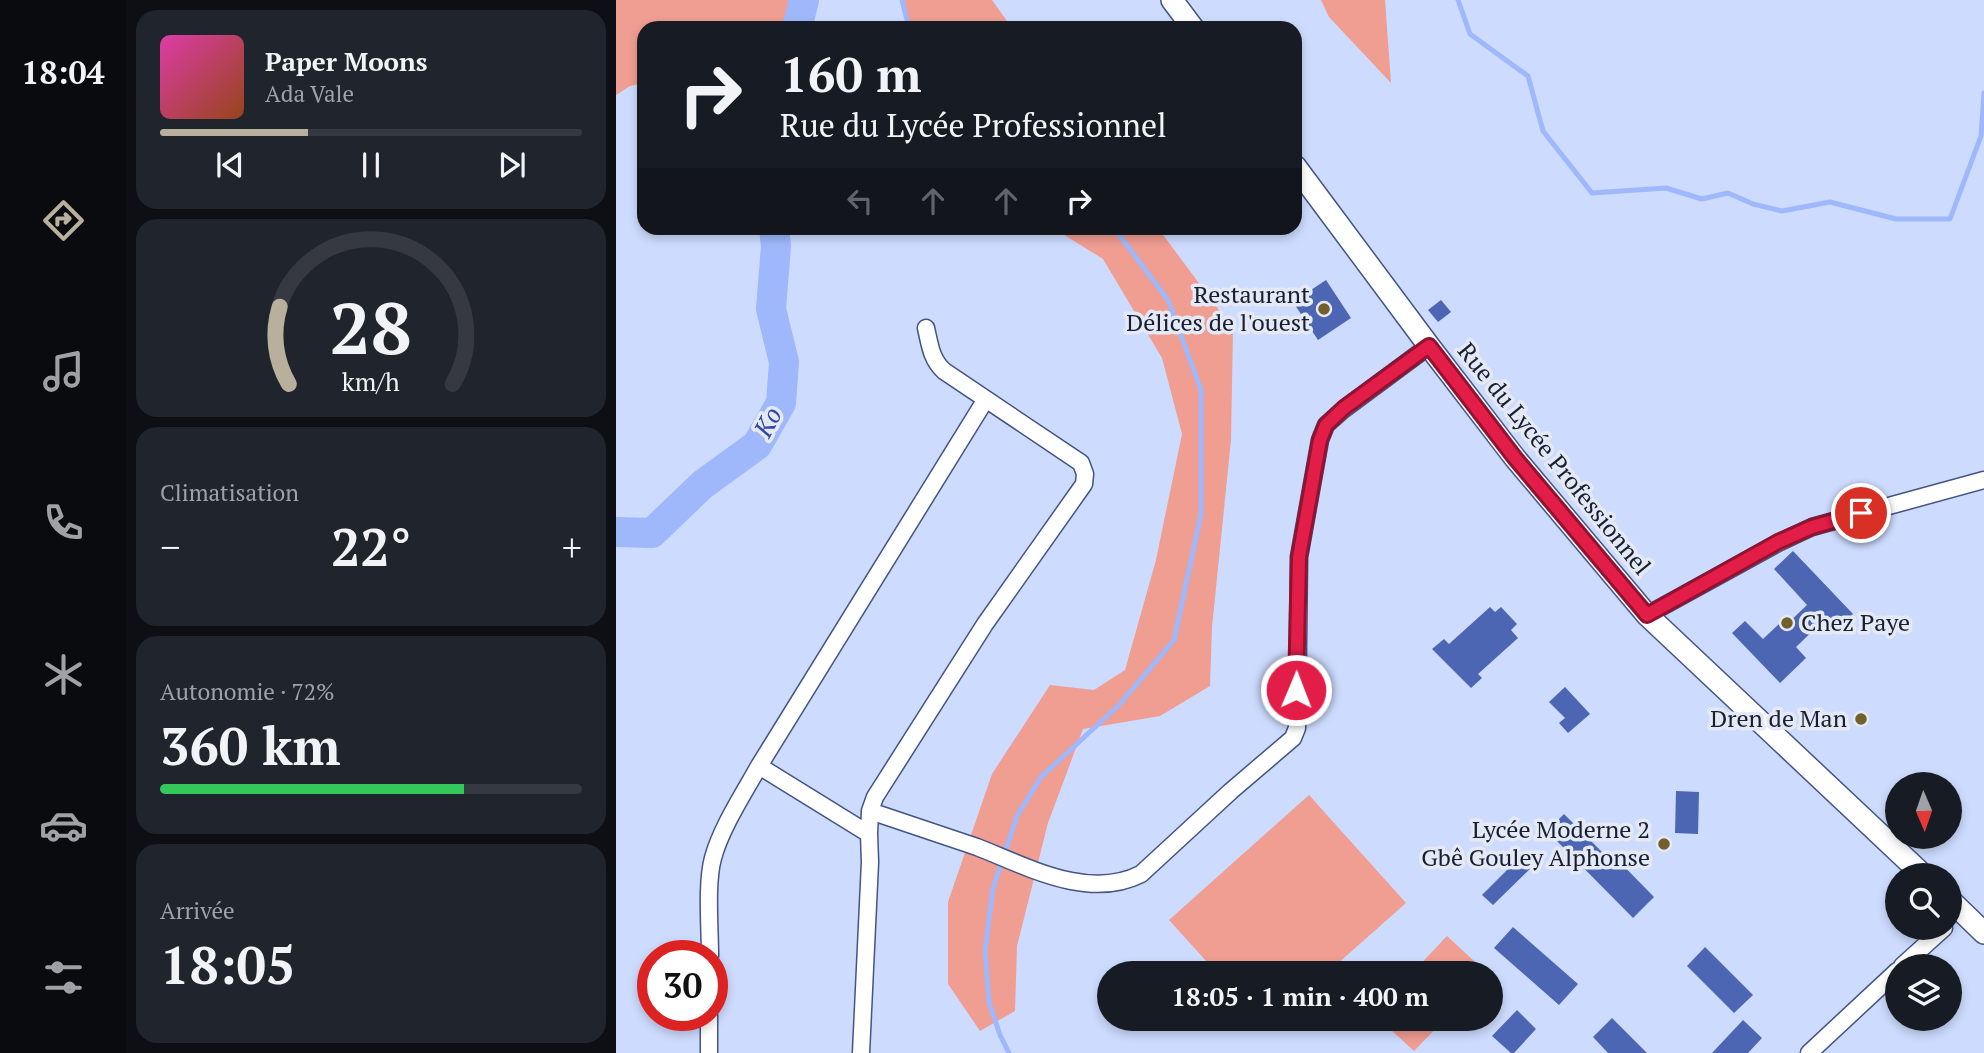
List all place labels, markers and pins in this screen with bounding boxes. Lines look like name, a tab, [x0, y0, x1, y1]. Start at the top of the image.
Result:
place label: Restaurant Délices de l'ouest	[1126, 278, 1310, 338]
marker: Restaurant Délices de l'ouest	[1316, 301, 1332, 317]
pin	[1831, 483, 1891, 543]
place label: Chez Paye	[1801, 606, 1910, 638]
marker: Chez Paye	[1779, 615, 1795, 631]
place label: Dren de Man	[1710, 702, 1847, 734]
marker: Dren de Man	[1853, 711, 1869, 727]
place label: Lycée Moderne 2 Gbê Gouley Alphonse	[1421, 813, 1650, 873]
marker: Lycée Moderne 2 Gbê Gouley Alphonse	[1656, 836, 1672, 852]

